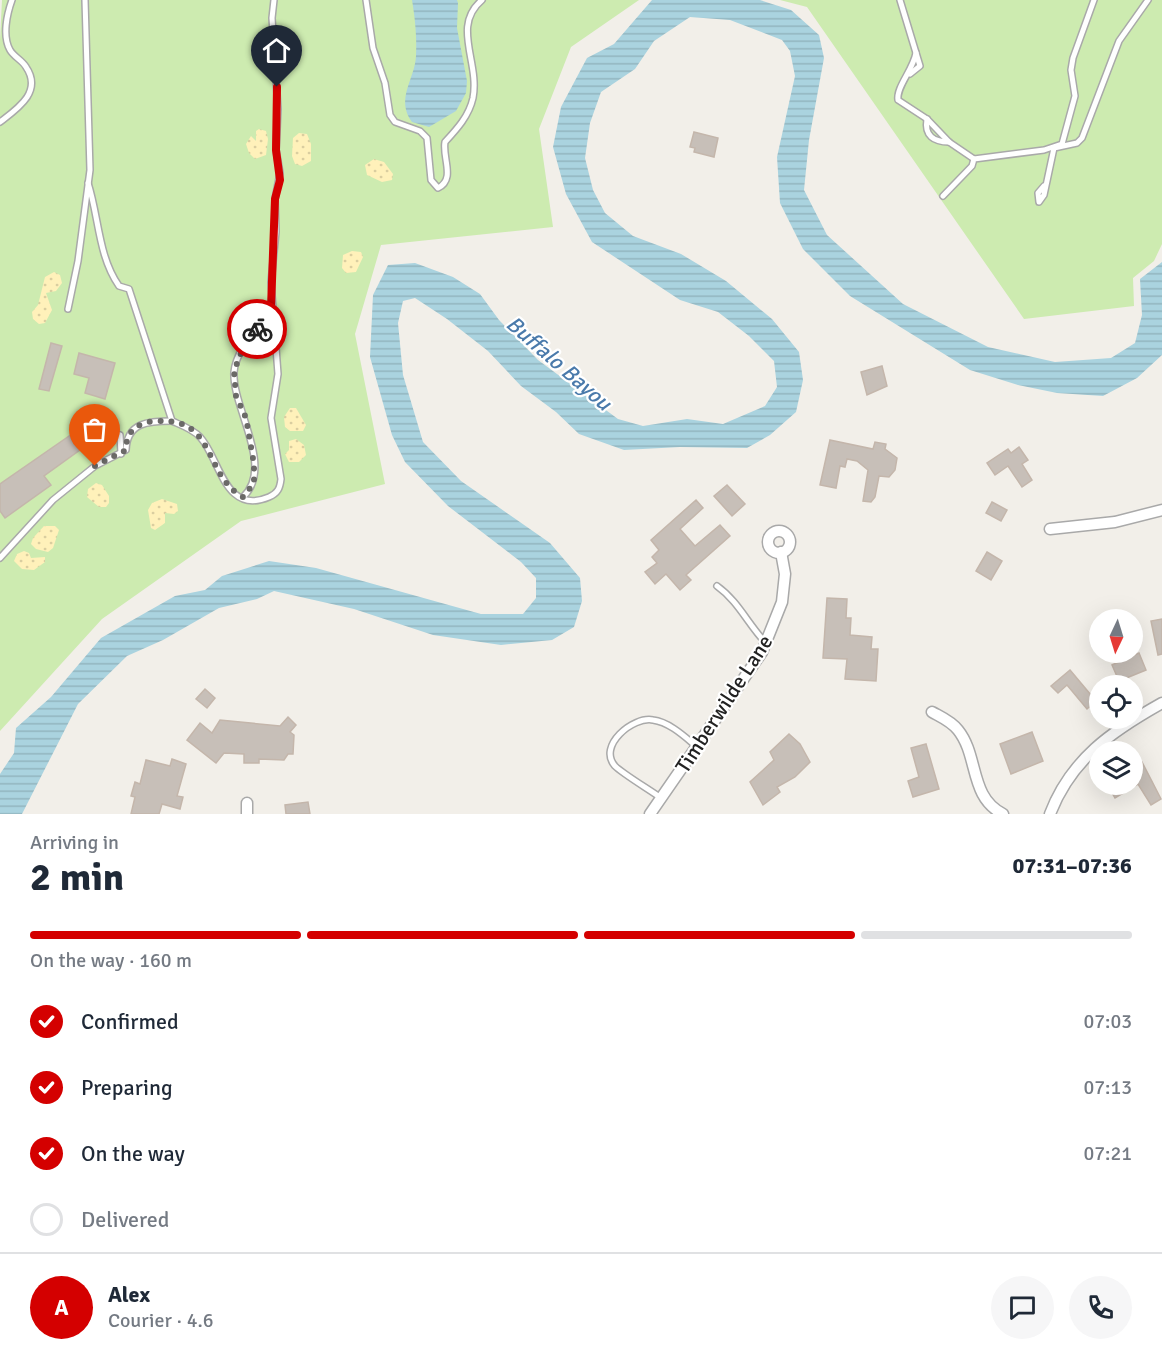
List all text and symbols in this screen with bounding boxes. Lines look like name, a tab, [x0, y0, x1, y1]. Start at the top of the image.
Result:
pin	[251, 25, 302, 87]
icon: home	[260, 34, 293, 67]
courier	[227, 299, 287, 359]
water label: Buffalo Bayou	[501, 310, 619, 417]
icon: bike	[241, 313, 274, 346]
pin	[69, 404, 120, 466]
icon: bag	[78, 413, 111, 446]
north arrow	[1089, 609, 1143, 663]
map controls	[1089, 609, 1143, 795]
street label: Timberwilde Lane	[670, 630, 778, 778]
button: locate	[1089, 675, 1143, 729]
button: layers	[1089, 741, 1143, 795]
text: Arriving in	[30, 830, 119, 855]
text: 07:31–07:36	[1013, 852, 1132, 879]
text: 2 min	[30, 853, 124, 901]
text: On the way · 160 m	[30, 948, 192, 973]
icon: check	[30, 1005, 63, 1038]
text: Confirmed	[81, 1008, 179, 1035]
text: 07:03	[1083, 1009, 1132, 1034]
icon: check	[30, 1071, 63, 1104]
text: Preparing	[81, 1074, 173, 1101]
text: 07:13	[1083, 1075, 1132, 1100]
icon: check	[30, 1137, 63, 1170]
text: On the way	[81, 1140, 185, 1167]
text: 07:21	[1083, 1141, 1132, 1166]
text: Delivered	[81, 1206, 169, 1233]
button: chat	[991, 1276, 1054, 1339]
button: phone	[1069, 1276, 1132, 1339]
text: Alex	[108, 1281, 150, 1308]
text: A	[54, 1294, 69, 1321]
text: Courier · 4.6	[108, 1308, 214, 1333]

